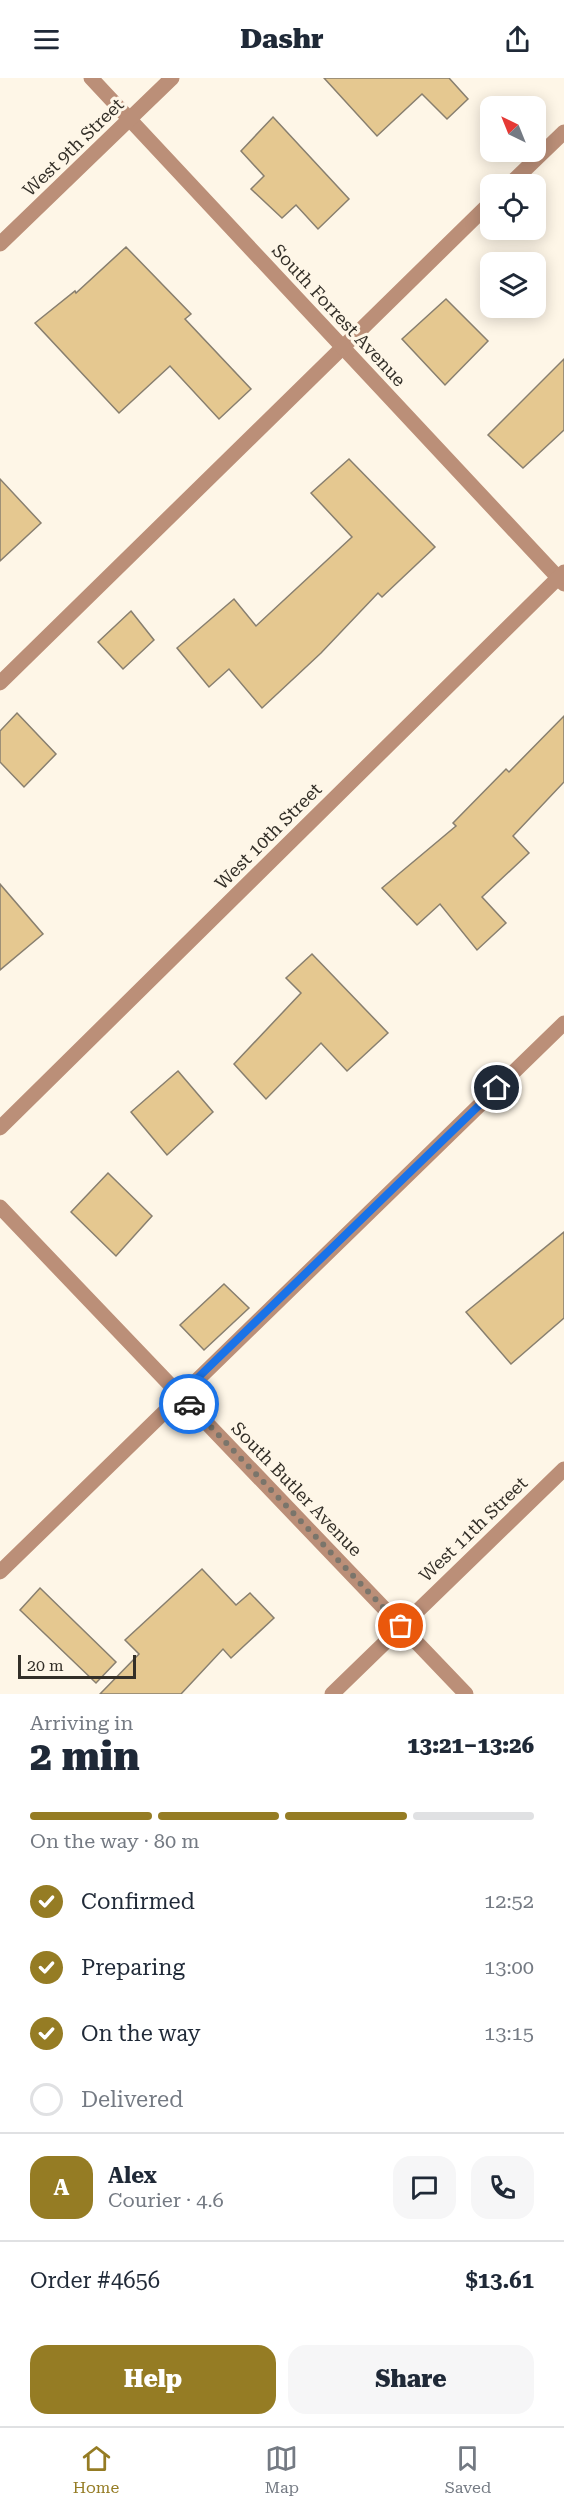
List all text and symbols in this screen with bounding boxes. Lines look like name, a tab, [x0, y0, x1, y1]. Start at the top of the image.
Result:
icon: menu	[30, 23, 63, 56]
text: Dashr	[240, 23, 324, 55]
icon: share	[501, 23, 534, 56]
street label: West 9th Street	[18, 93, 128, 200]
north arrow	[480, 96, 546, 162]
map controls	[480, 96, 546, 318]
button: locate	[480, 174, 546, 240]
street label: South Forrest Avenue	[268, 240, 410, 390]
button: layers	[480, 252, 546, 318]
street label: West 10th Street	[210, 778, 326, 894]
pin	[471, 1062, 522, 1113]
icon: home	[480, 1071, 513, 1104]
courier	[159, 1374, 219, 1434]
icon: car	[173, 1388, 206, 1421]
street label: South Butler Avenue	[227, 1418, 367, 1561]
street label: West 11th Street	[415, 1472, 532, 1586]
pin	[375, 1600, 426, 1651]
icon: bag	[384, 1609, 417, 1642]
scale bar	[18, 1652, 136, 1680]
text: 20 m	[27, 1656, 64, 1675]
text: Arriving in	[30, 1711, 133, 1735]
text: 13:21–13:26	[407, 1733, 534, 1758]
text: 2 min	[30, 1734, 140, 1780]
text: On the way · 80 m	[30, 1829, 200, 1853]
icon: check	[30, 1885, 63, 1918]
text: Confirmed	[81, 1889, 195, 1914]
text: 12:52	[484, 1889, 534, 1913]
icon: check	[30, 1951, 63, 1984]
text: Preparing	[81, 1955, 185, 1980]
text: 13:00	[484, 1955, 534, 1979]
icon: check	[30, 2017, 63, 2050]
text: On the way	[81, 2021, 201, 2046]
text: 13:15	[484, 2021, 534, 2045]
text: Delivered	[81, 2087, 183, 2112]
button: chat	[393, 2156, 456, 2219]
button: phone	[471, 2156, 534, 2219]
text: Alex	[108, 2163, 157, 2188]
text: A	[54, 2175, 69, 2200]
text: Courier · 4.6	[108, 2188, 224, 2212]
text: Order #4656	[30, 2268, 160, 2293]
text: $13.61	[465, 2268, 534, 2293]
button: Help	[30, 2345, 276, 2414]
button: Share	[288, 2345, 534, 2414]
tab: Home	[73, 2442, 119, 2497]
tab: Map	[265, 2442, 299, 2497]
tab: Saved	[445, 2442, 491, 2497]

